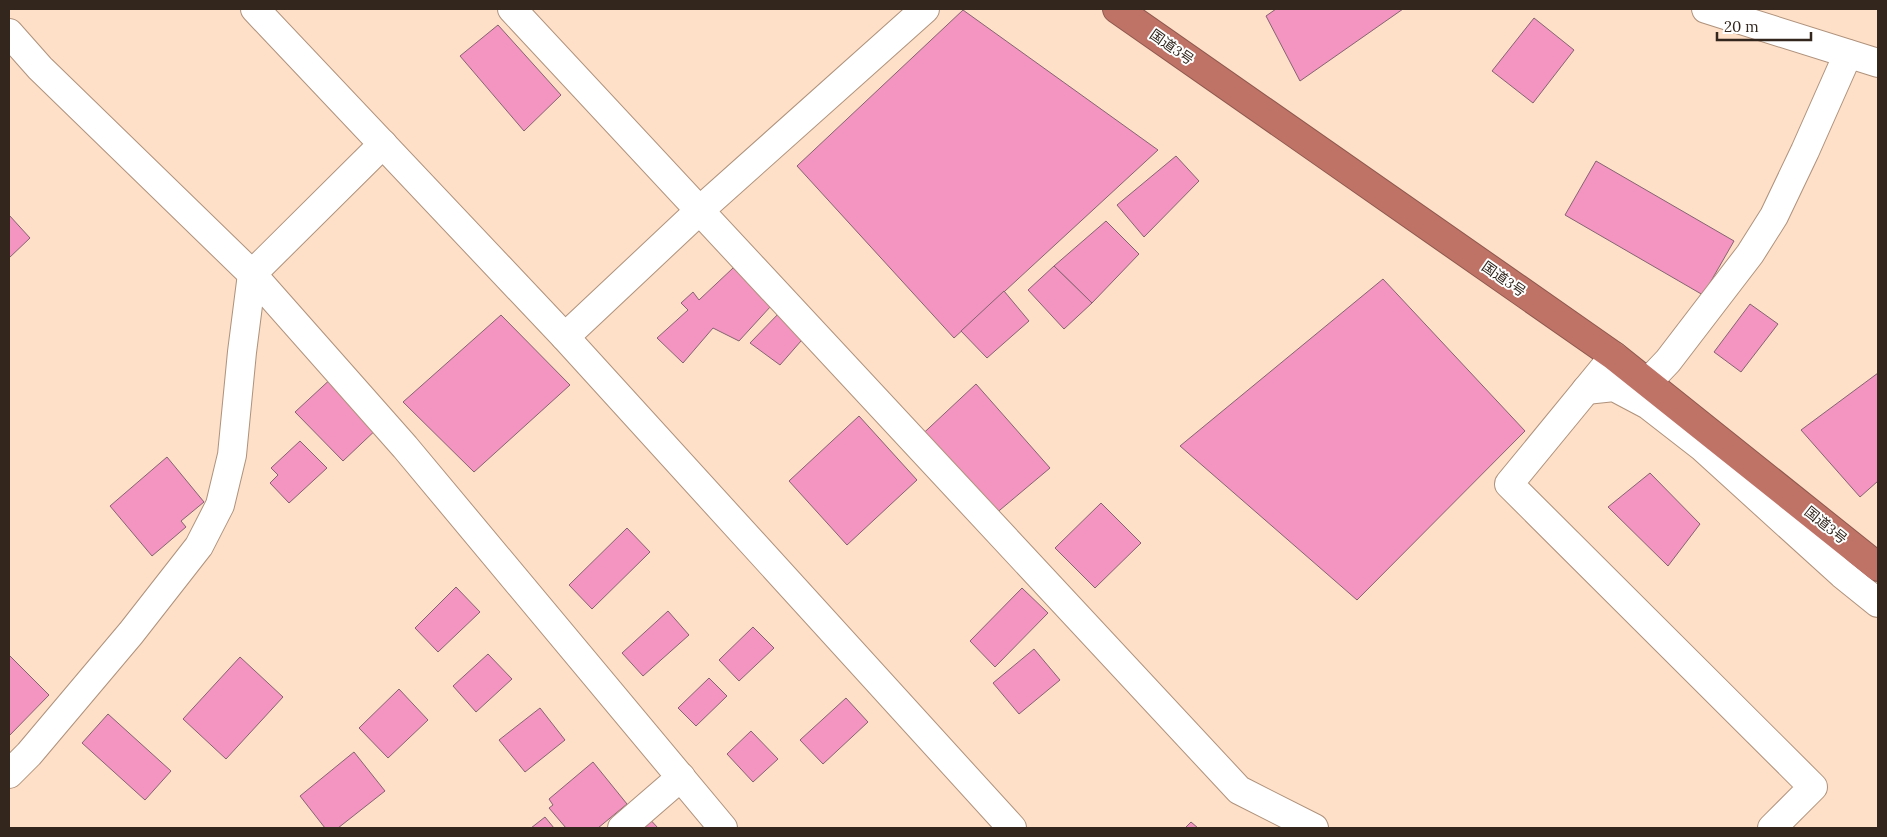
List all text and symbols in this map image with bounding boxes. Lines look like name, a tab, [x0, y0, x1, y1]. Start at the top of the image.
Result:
scale bar	[1717, 10, 1811, 42]
text: 20 m	[1724, 17, 1759, 36]
street label: 国道3号	[1146, 25, 1198, 69]
street label: 国道3号	[1478, 257, 1530, 301]
street label: 国道3号	[1801, 502, 1851, 548]

